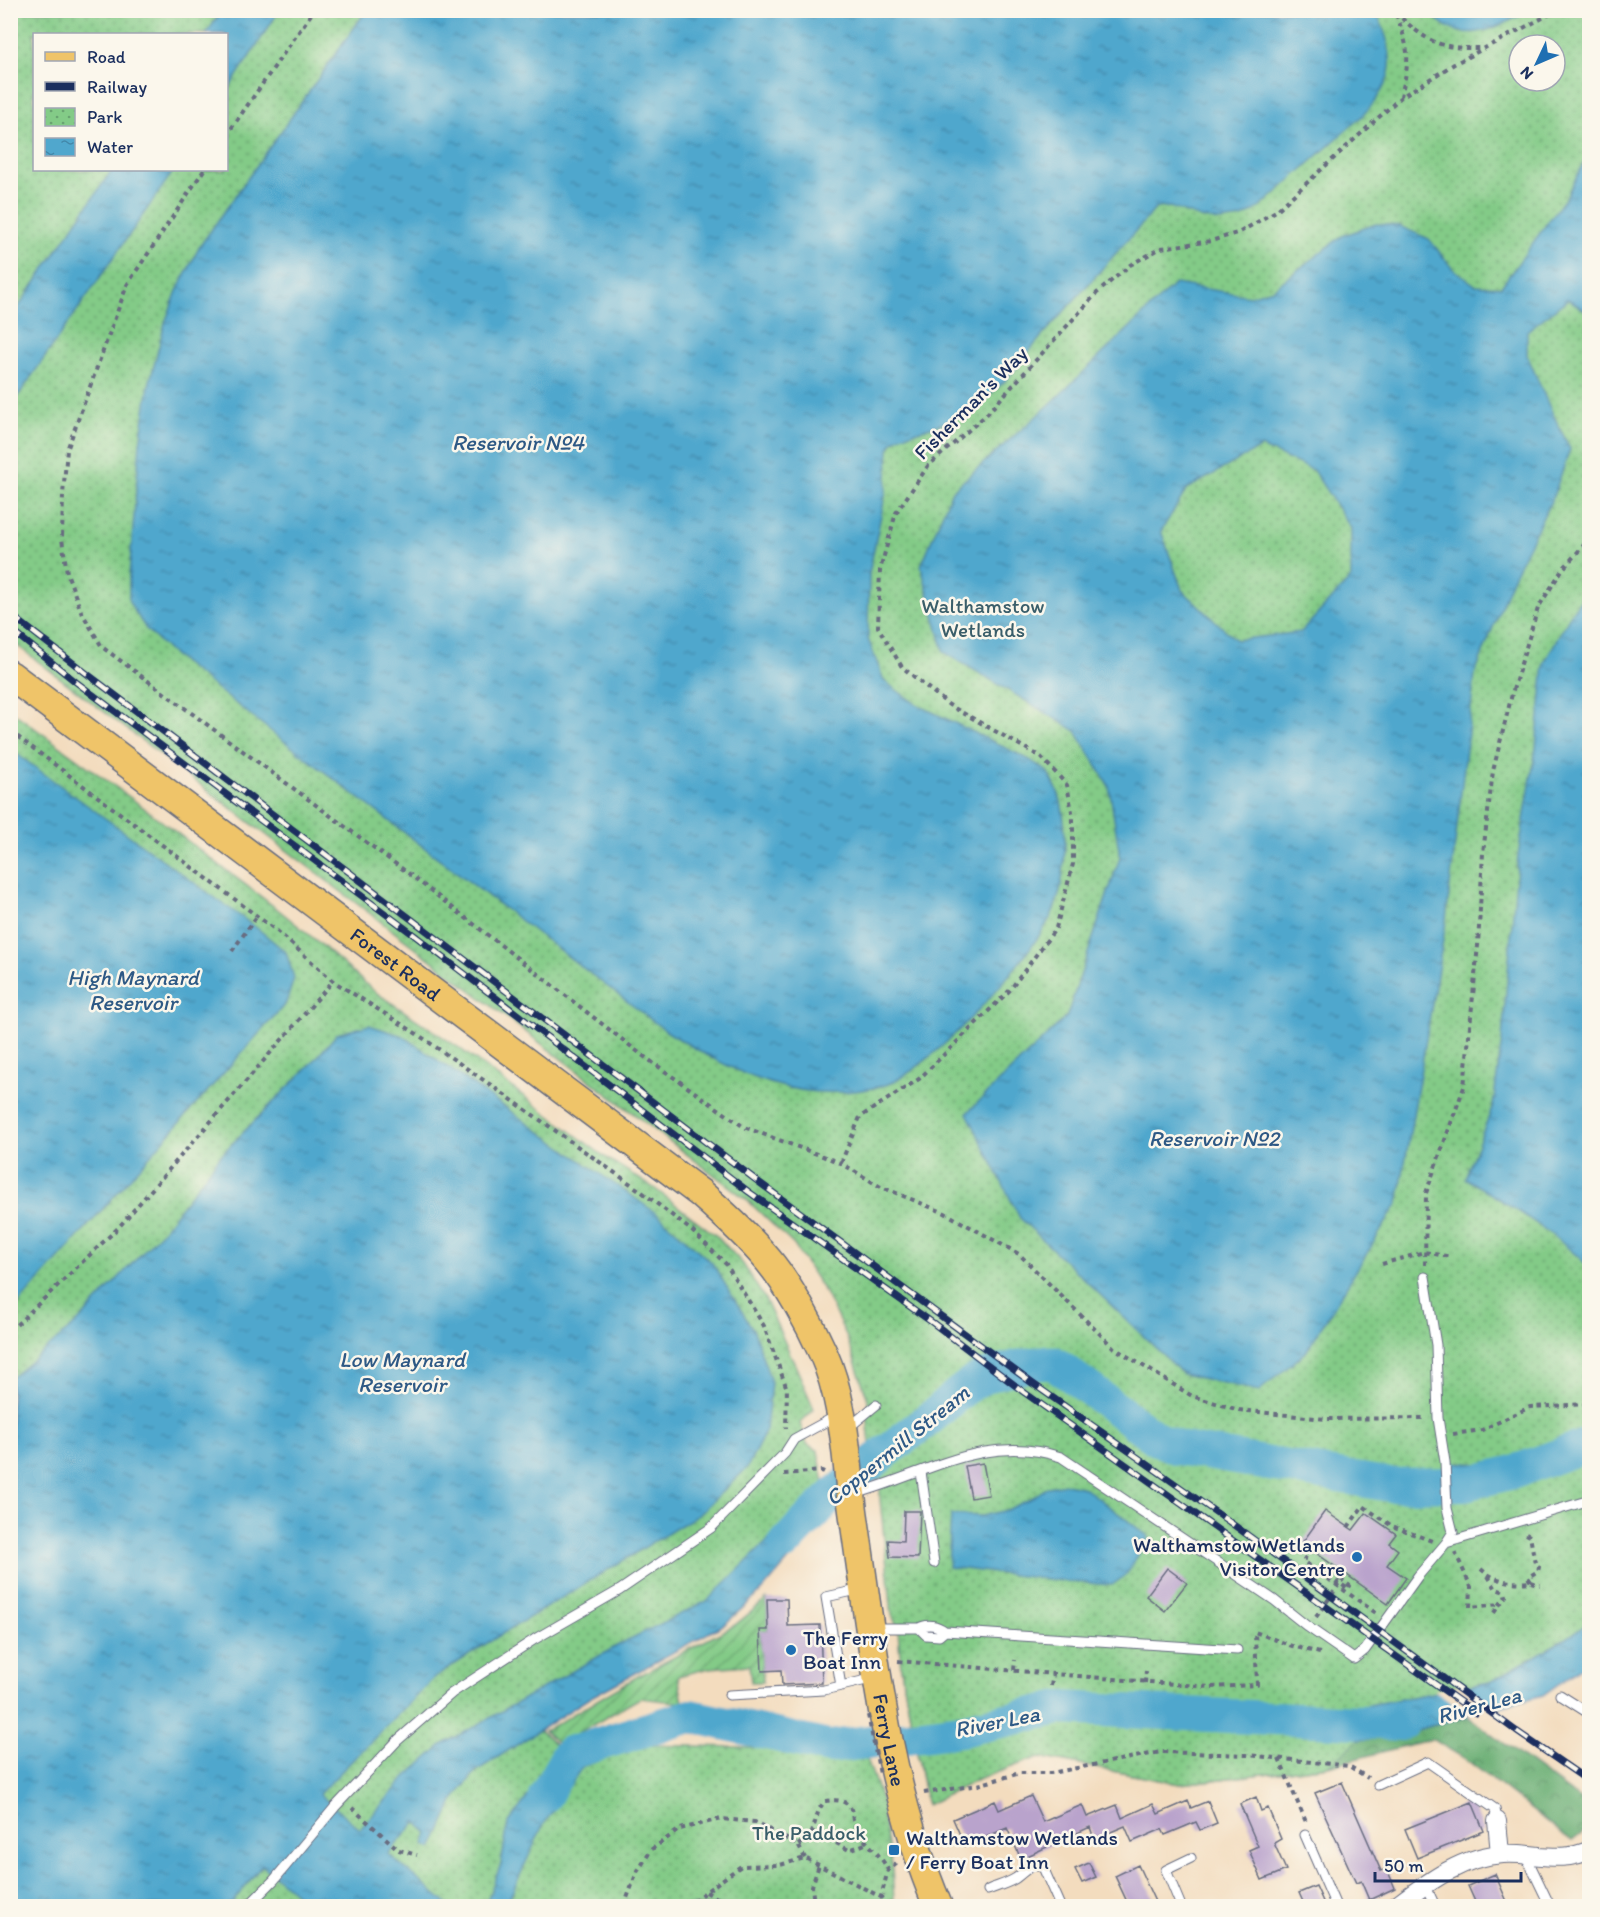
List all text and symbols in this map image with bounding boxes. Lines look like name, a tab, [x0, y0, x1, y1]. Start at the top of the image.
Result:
legend	[33, 33, 228, 171]
north arrow	[1507, 33, 1567, 93]
text: Road	[87, 46, 126, 68]
text: N	[1516, 63, 1537, 84]
text: Railway	[87, 76, 148, 98]
text: Park	[87, 106, 122, 128]
text: Water	[87, 136, 133, 158]
street label: Fisherman's Way	[909, 341, 1033, 465]
water label: Reservoir №4	[452, 429, 586, 456]
park label: Walthamstow Wetlands	[921, 593, 1045, 642]
street label: Forest Road	[345, 922, 446, 1006]
water label: High Maynard Reservoir	[67, 964, 201, 1016]
water label: Reservoir №2	[1149, 1125, 1281, 1152]
water label: Low Maynard Reservoir	[339, 1346, 467, 1398]
water label: Coppermill Stream	[820, 1379, 975, 1512]
place label: Walthamstow Wetlands Visitor Centre	[1133, 1532, 1345, 1581]
marker: Walthamstow Wetlands Visitor Centre	[1350, 1550, 1364, 1564]
place label: The Ferry Boat Inn	[803, 1625, 888, 1674]
marker: The Ferry Boat Inn	[784, 1643, 798, 1657]
water label: River Lea	[1434, 1681, 1525, 1730]
street label: Ferry Lane	[868, 1692, 911, 1789]
water label: River Lea	[952, 1700, 1042, 1743]
park label: The Paddock	[752, 1820, 866, 1845]
place label: Walthamstow Wetlands / Ferry Boat Inn	[906, 1825, 1118, 1874]
marker: Walthamstow Wetlands / Ferry Boat Inn	[887, 1843, 901, 1857]
scale bar	[1375, 1845, 1520, 1883]
text: 50 m	[1384, 1855, 1424, 1877]

